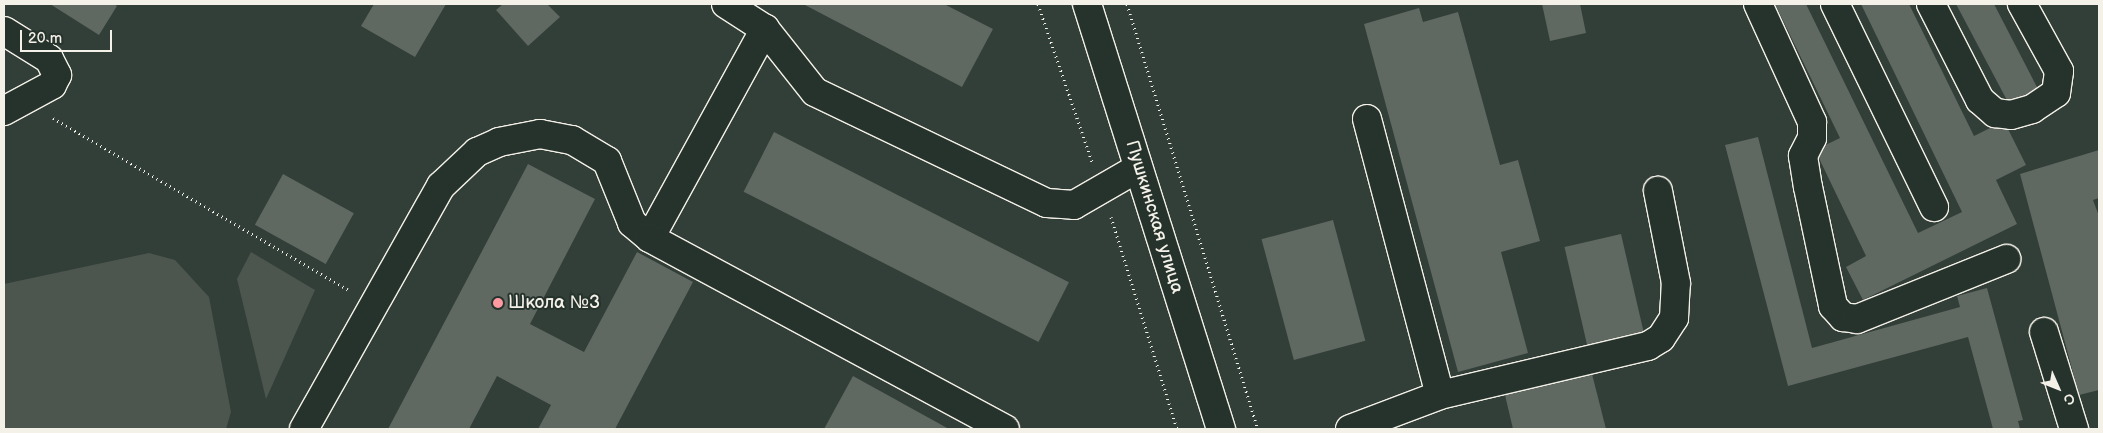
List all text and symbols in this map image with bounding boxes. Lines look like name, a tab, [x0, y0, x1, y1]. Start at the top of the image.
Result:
scale bar	[22, 20, 115, 52]
text: 20 m	[28, 29, 62, 48]
street label: Пушкинская улица	[1120, 138, 1188, 296]
place label: Школа №3	[508, 292, 600, 314]
marker: Школа №3	[492, 297, 504, 309]
north arrow	[2033, 363, 2083, 413]
text: С	[2060, 389, 2079, 408]

